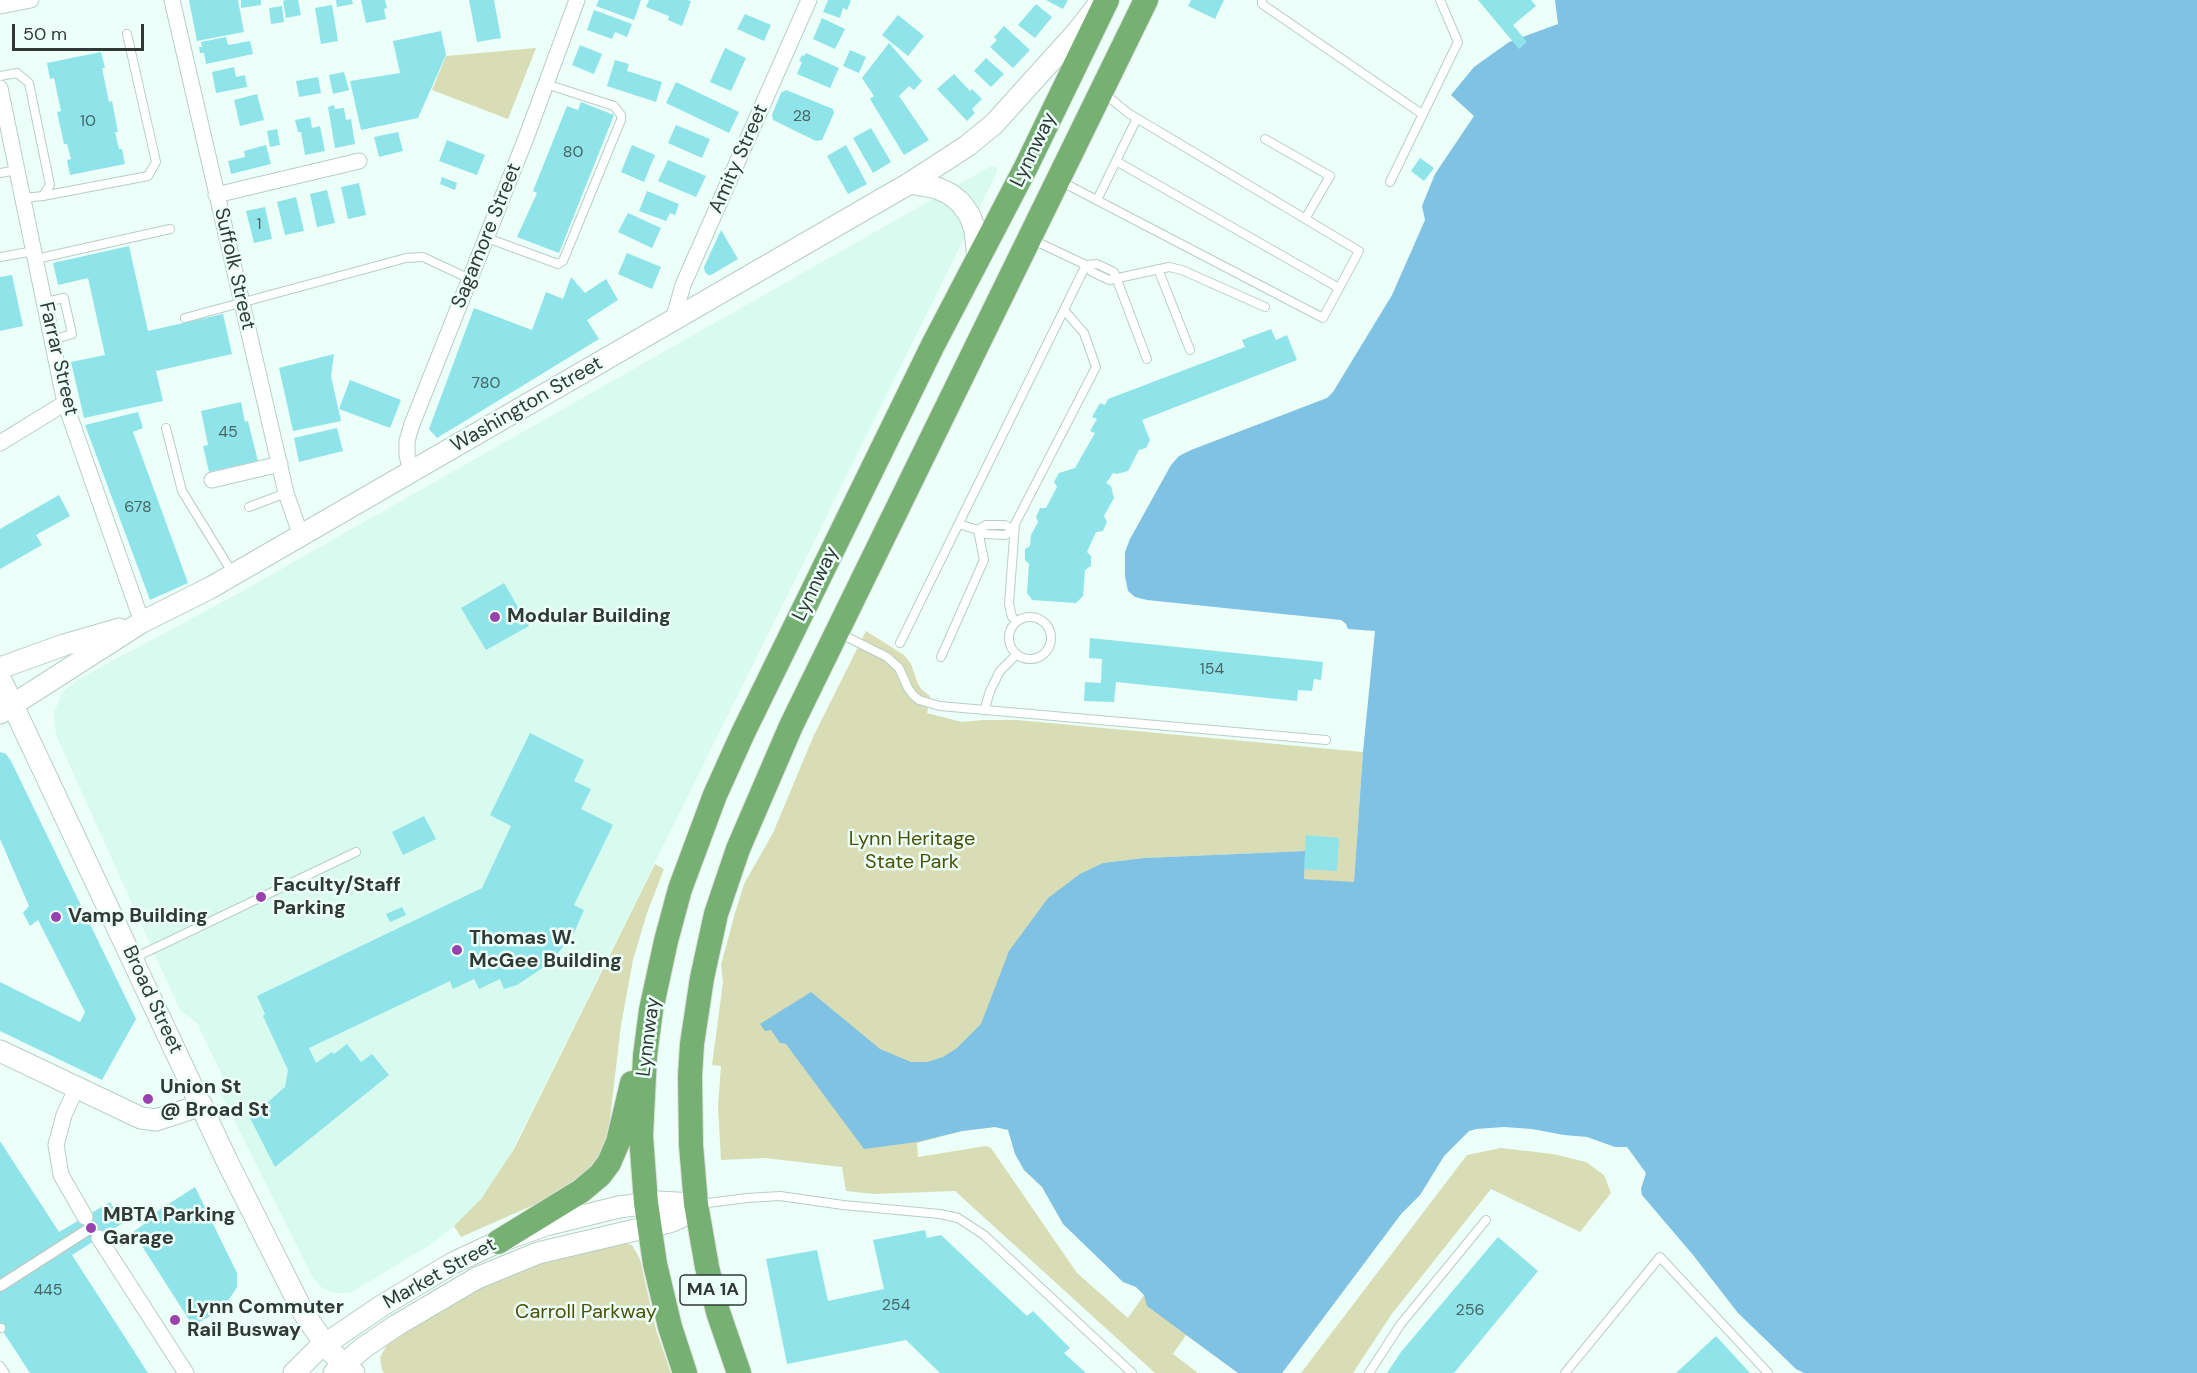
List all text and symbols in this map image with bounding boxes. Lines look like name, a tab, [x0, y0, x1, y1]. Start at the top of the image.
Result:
scale bar	[15, 12, 147, 50]
text: 50 m	[23, 22, 67, 46]
street label: Amity Street	[704, 101, 774, 217]
house number: 28	[793, 107, 811, 127]
street label: Lynnway	[1006, 109, 1062, 191]
house number: 10	[80, 112, 96, 132]
house number: 80	[563, 143, 583, 163]
street label: Sagamore Street	[447, 160, 527, 312]
street label: Suffolk Street	[208, 206, 260, 332]
house number: 1	[257, 215, 261, 235]
street label: Farrar Street	[33, 300, 83, 418]
street label: Washington Street	[447, 352, 607, 458]
house number: 780	[472, 374, 500, 394]
house number: 45	[218, 423, 238, 443]
house number: 678	[124, 498, 152, 518]
street label: Lynnway	[788, 543, 844, 625]
place label: Modular Building	[507, 605, 671, 629]
marker: Modular Building	[488, 610, 502, 624]
house number: 154	[1200, 660, 1224, 680]
park label: Lynn Heritage State Park	[849, 828, 975, 875]
place label: Faculty/Staff Parking	[273, 874, 401, 921]
marker: Faculty/Staff Parking	[254, 890, 268, 904]
place label: Vamp Building	[68, 905, 208, 929]
marker: Vamp Building	[49, 910, 63, 924]
place label: Thomas W. McGee Building	[469, 927, 622, 974]
street label: Broad Street	[117, 942, 187, 1058]
marker: Thomas W. McGee Building	[450, 943, 464, 957]
street label: Lynnway	[632, 996, 666, 1078]
place label: Union St @ Broad St	[160, 1076, 269, 1123]
marker: Union St @ Broad St	[141, 1092, 155, 1106]
place label: MBTA Parking Garage	[103, 1204, 236, 1251]
marker: MBTA Parking Garage	[84, 1221, 98, 1235]
street label: Market Street	[379, 1233, 501, 1315]
road number: MA 1A	[680, 1275, 746, 1305]
house number: 445	[33, 1281, 63, 1301]
place label: Lynn Commuter Rail Busway	[187, 1296, 344, 1343]
house number: 254	[882, 1296, 910, 1316]
park label: Carroll Parkway	[515, 1301, 657, 1325]
house number: 256	[1455, 1301, 1485, 1321]
marker: Lynn Commuter Rail Busway	[168, 1313, 182, 1327]

